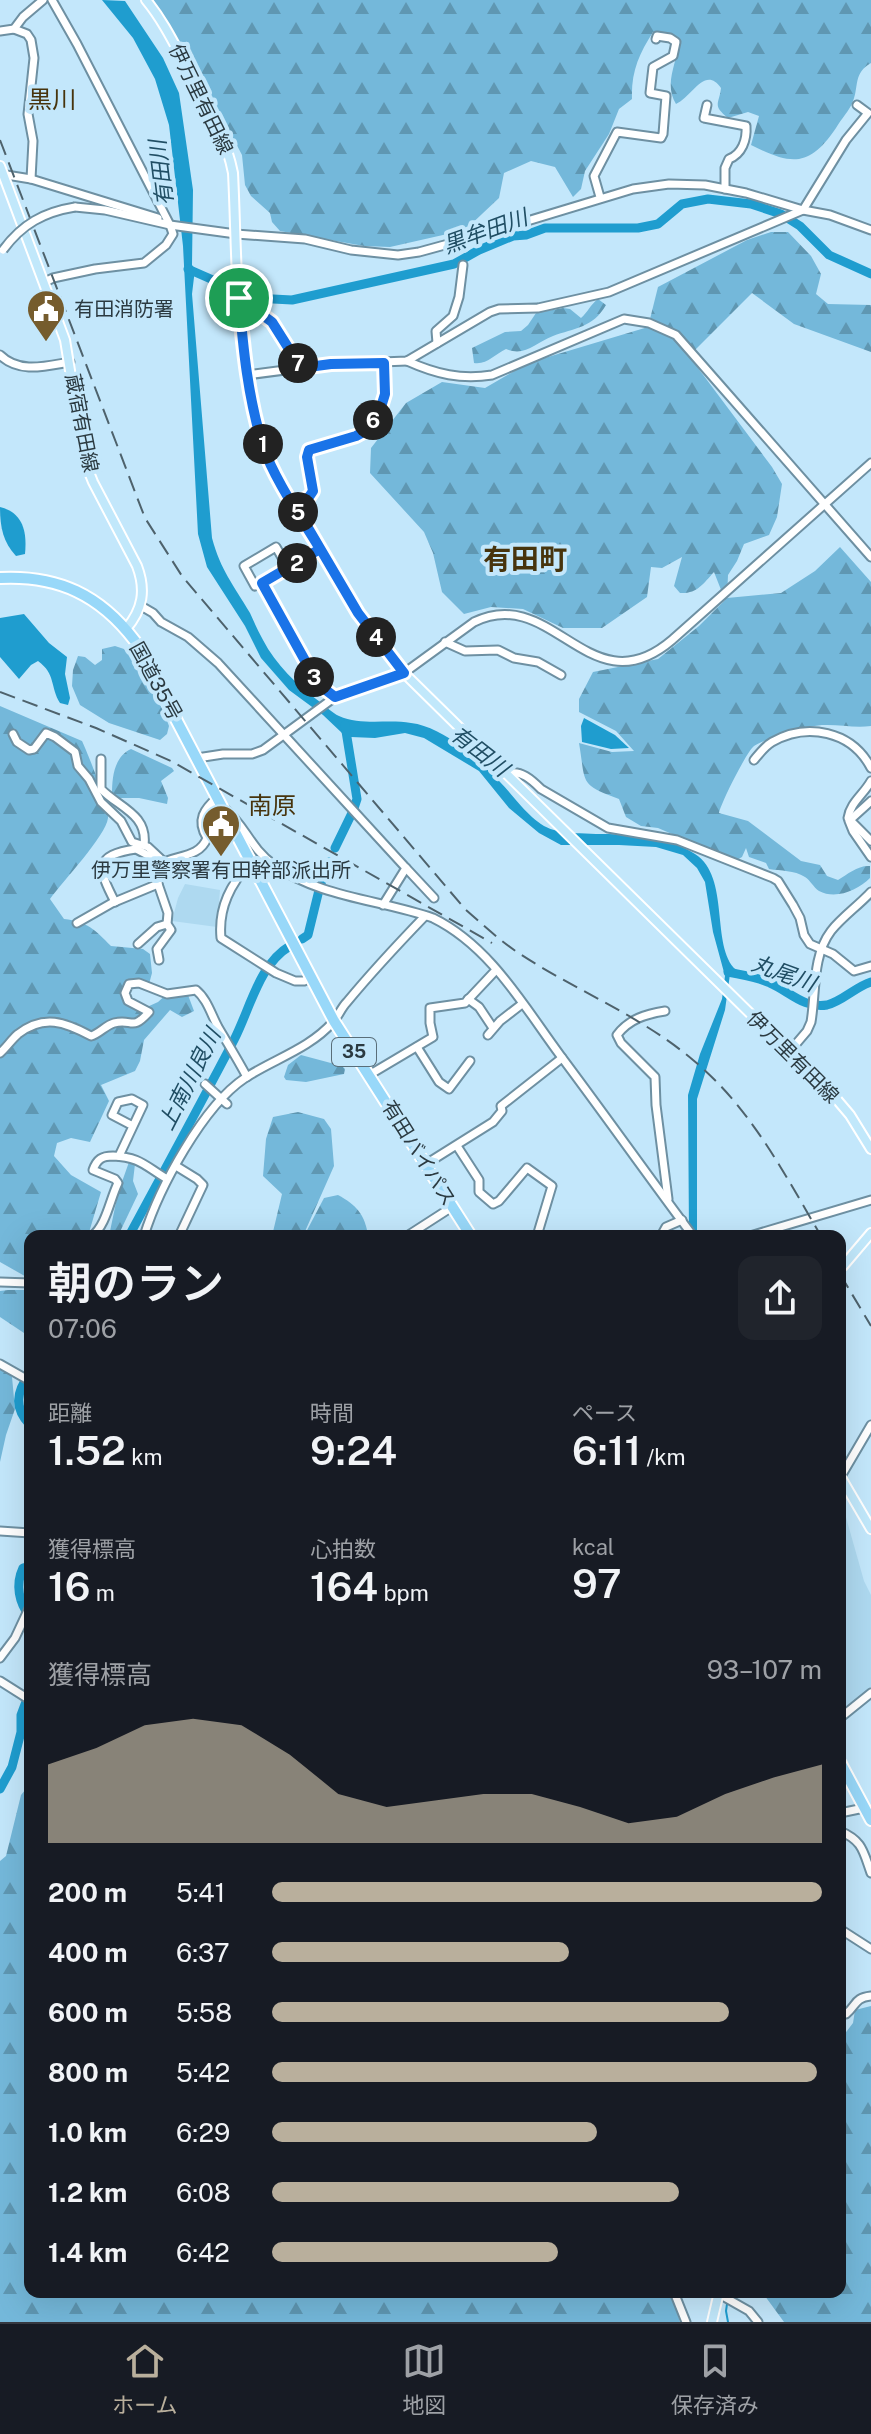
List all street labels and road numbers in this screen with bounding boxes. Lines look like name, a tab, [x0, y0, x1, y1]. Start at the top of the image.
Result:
street label: 伊万里有田線	[164, 40, 238, 158]
street label: 蔵宿有田線	[61, 372, 103, 474]
street label: 国道35号	[125, 638, 187, 724]
street label: 伊万里有田線	[742, 1006, 844, 1108]
road number: 35	[332, 1038, 376, 1066]
street label: 有田バイパス	[377, 1096, 461, 1210]

